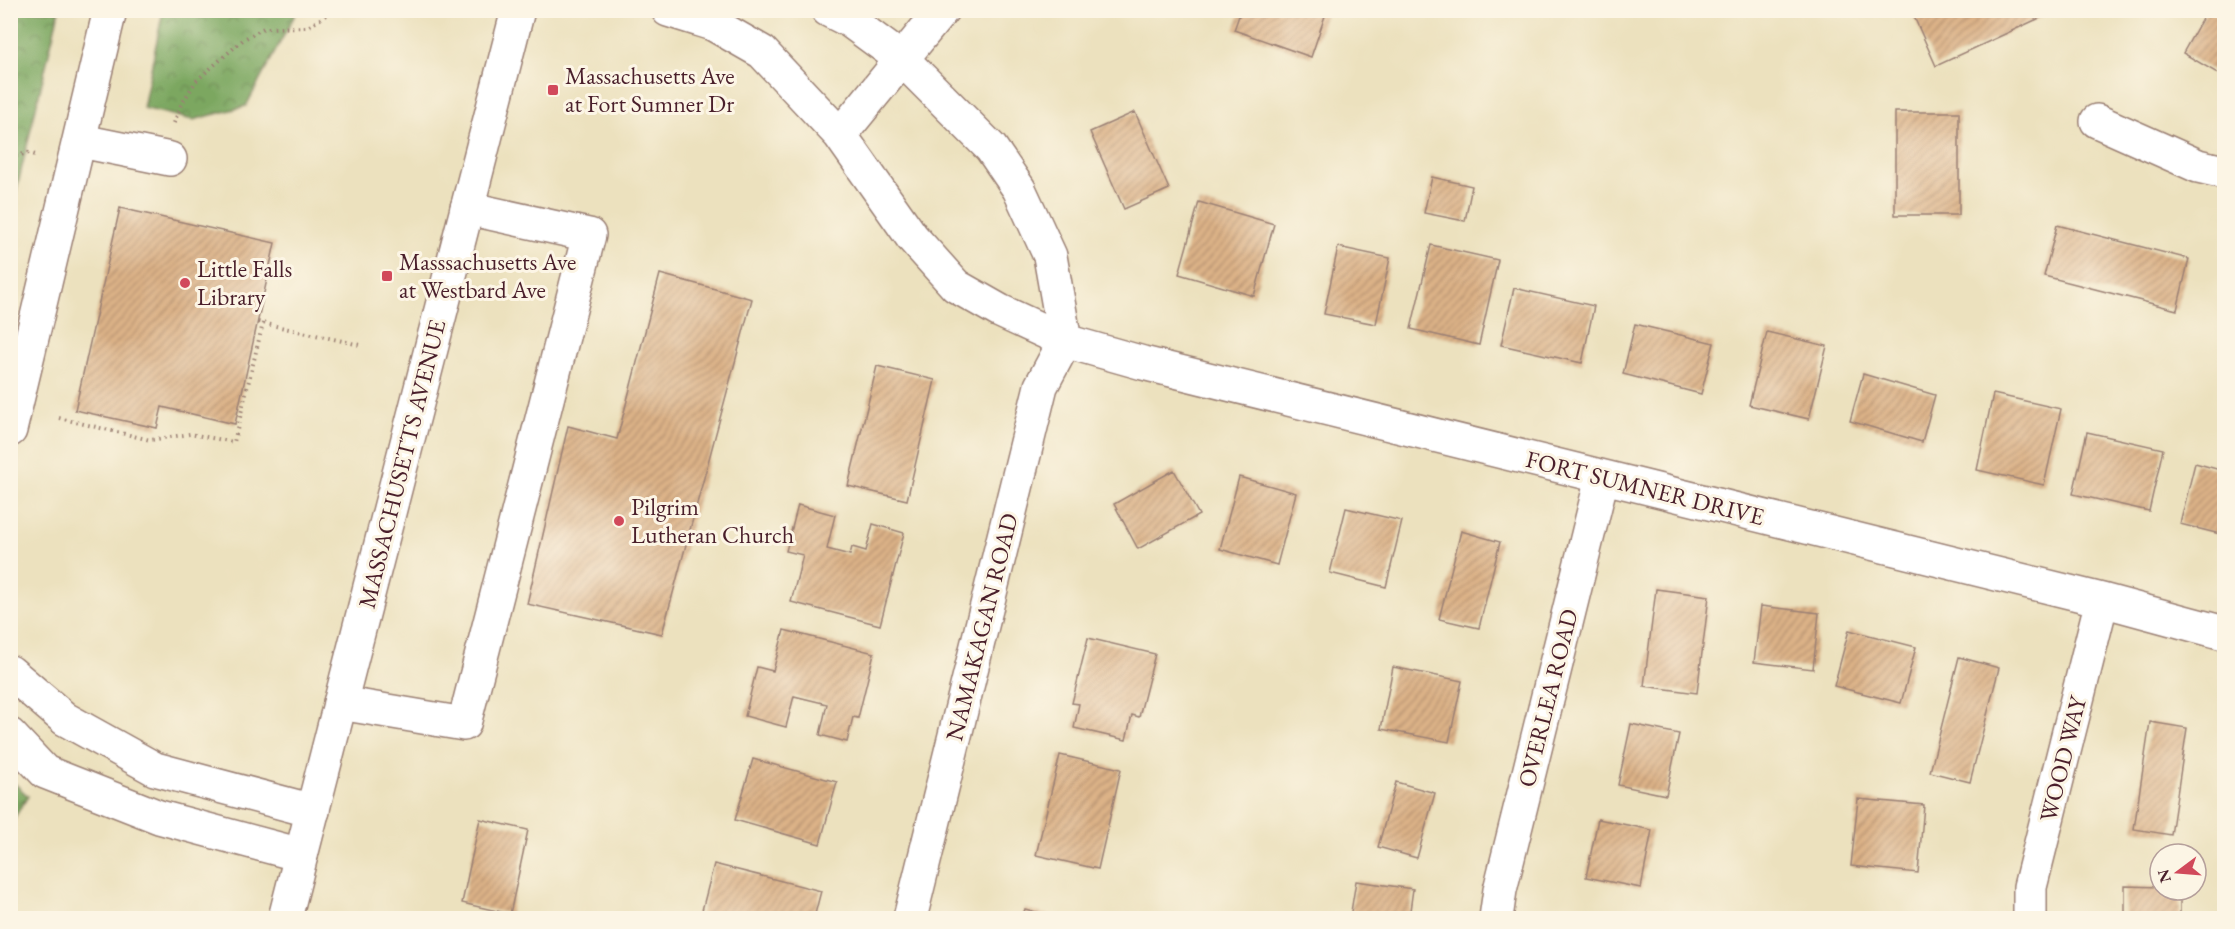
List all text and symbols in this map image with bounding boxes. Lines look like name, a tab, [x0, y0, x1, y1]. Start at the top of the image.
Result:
place label: Massachusetts Ave at Fort Sumner Dr	[565, 60, 735, 119]
marker: Massachusetts Ave at Fort Sumner Dr	[546, 83, 560, 97]
place label: Masssachusetts Ave at Westbard Ave	[399, 246, 576, 305]
place label: Little Falls Library	[197, 253, 292, 312]
marker: Masssachusetts Ave at Westbard Ave	[380, 269, 394, 283]
marker: Little Falls Library	[178, 276, 192, 290]
street label: MASSACHUSETTS AVENUE	[351, 316, 452, 612]
street label: FORT SUMNER DRIVE	[1523, 443, 1767, 532]
place label: Pilgrim Lutheran Church	[631, 491, 794, 550]
street label: NAMAKAGAN ROAD	[938, 510, 1025, 744]
marker: Pilgrim Lutheran Church	[612, 514, 626, 528]
street label: OVERLEA ROAD	[1510, 606, 1585, 790]
street label: WOOD WAY	[2032, 692, 2093, 825]
north arrow	[2148, 842, 2208, 902]
text: N	[2152, 867, 2176, 885]

